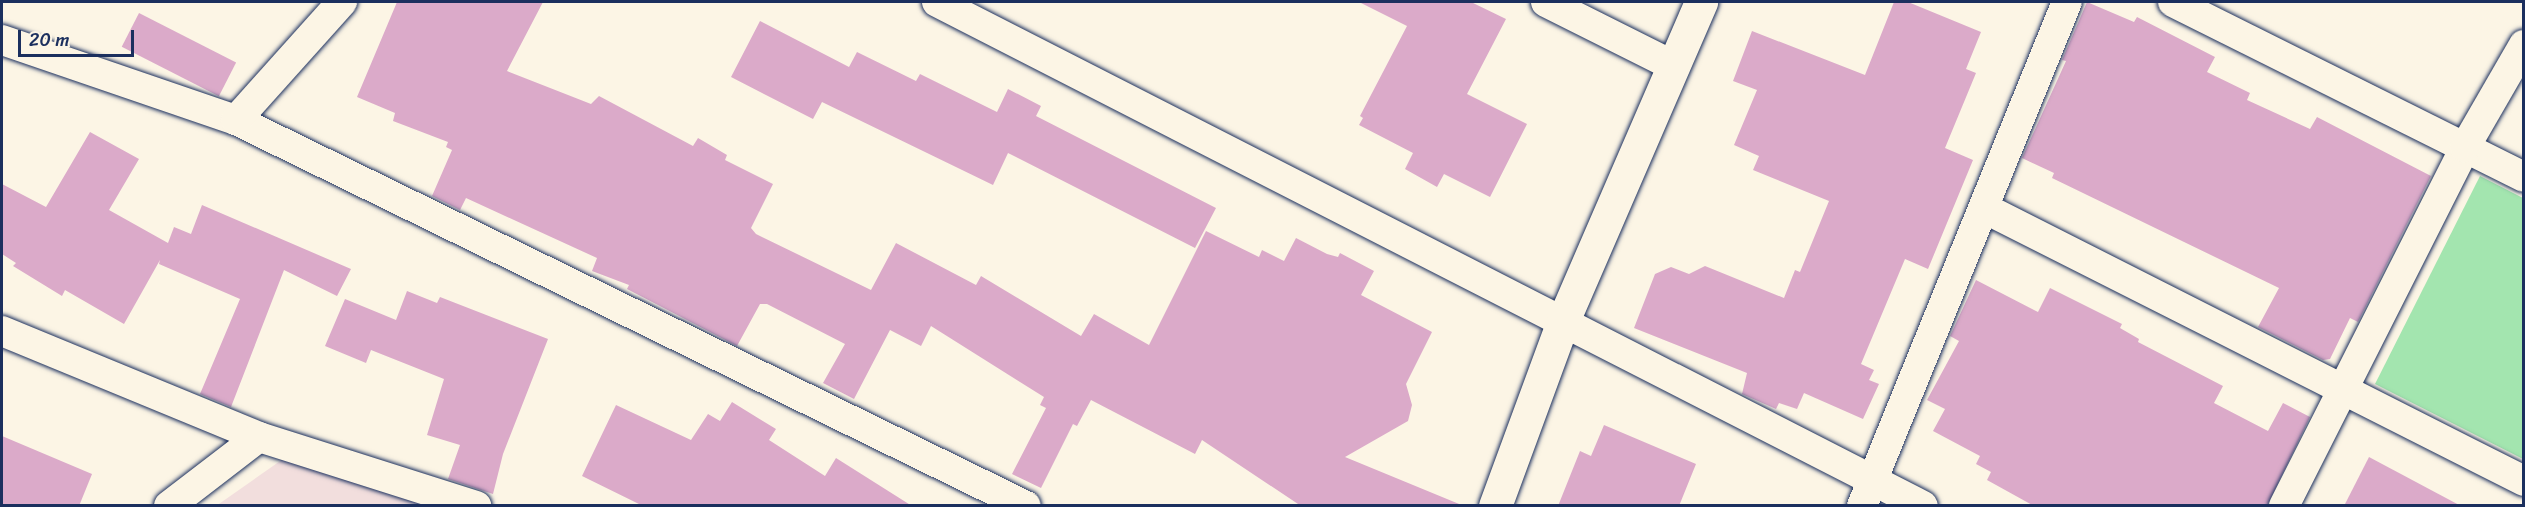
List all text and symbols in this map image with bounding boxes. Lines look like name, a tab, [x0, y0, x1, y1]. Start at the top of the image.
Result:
scale bar	[21, 18, 136, 56]
text: 20 m	[29, 24, 69, 56]

